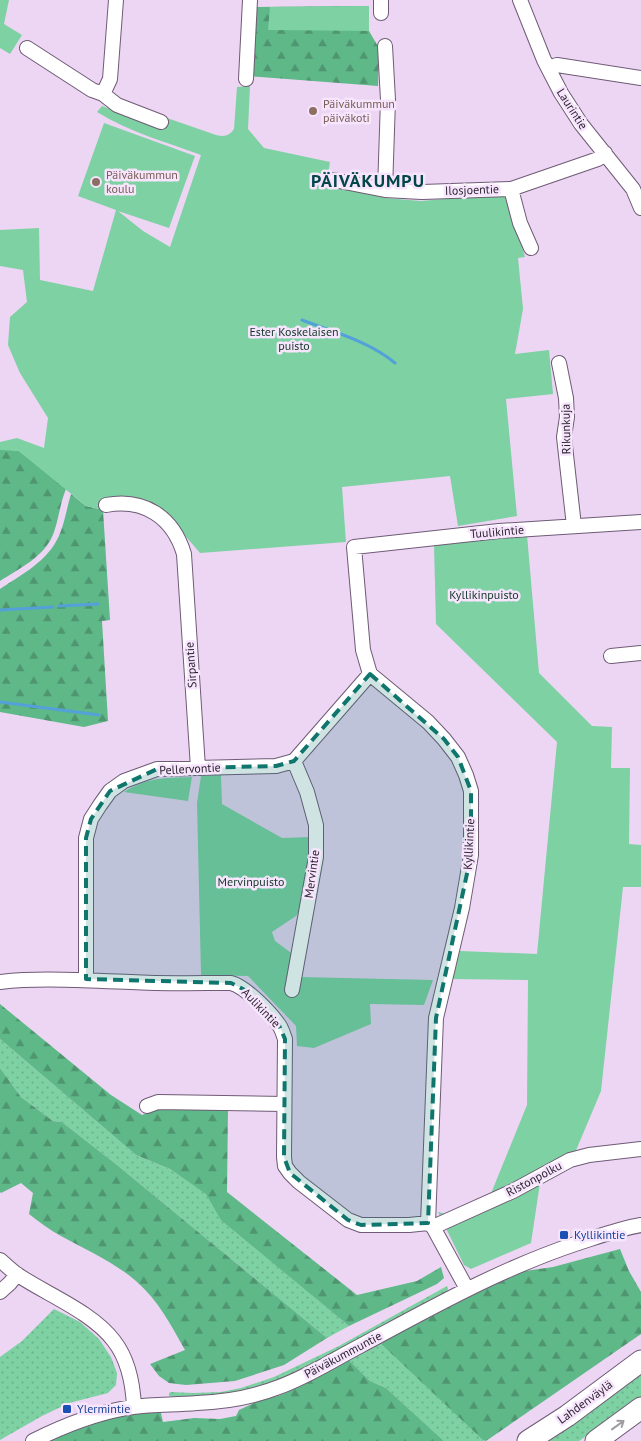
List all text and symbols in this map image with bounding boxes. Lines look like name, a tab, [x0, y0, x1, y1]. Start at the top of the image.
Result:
street label: Laurintie	[554, 86, 591, 132]
place label: Päiväkummun päiväkoti	[323, 96, 395, 125]
marker: Päiväkummun päiväkoti	[307, 105, 319, 117]
place label: Päiväkummun koulu	[106, 167, 178, 196]
district label: PÄIVÄKUMPU	[311, 169, 425, 192]
marker: Päiväkummun koulu	[90, 176, 102, 188]
street label: Ilosjoentie	[445, 181, 499, 198]
park label: Ester Koskelaisen puisto	[249, 324, 339, 353]
street label: Rikunkuja	[558, 404, 573, 454]
street label: Tuulikintie	[469, 522, 524, 541]
park label: Kyllikinpuisto	[449, 587, 519, 602]
street label: Sirpantie	[181, 642, 200, 689]
street label: Pellervontie	[159, 759, 221, 778]
street label: Kyllikintie	[460, 818, 477, 870]
street label: Mervintie	[301, 849, 322, 899]
park label: Mervinpuisto	[218, 874, 284, 889]
street label: Aulikintie	[239, 985, 284, 1031]
street label: Ristonpolku	[503, 1158, 564, 1199]
place label: Kyllikintie	[574, 1227, 625, 1242]
marker: Kyllikintie	[558, 1229, 570, 1241]
street label: Päiväkummuntie	[302, 1328, 384, 1381]
street label: Lahdenväylä	[554, 1377, 615, 1427]
place label: Ylermintie	[77, 1401, 130, 1416]
marker: Ylermintie	[61, 1403, 73, 1415]
one-way arrow	[611, 1420, 625, 1430]

